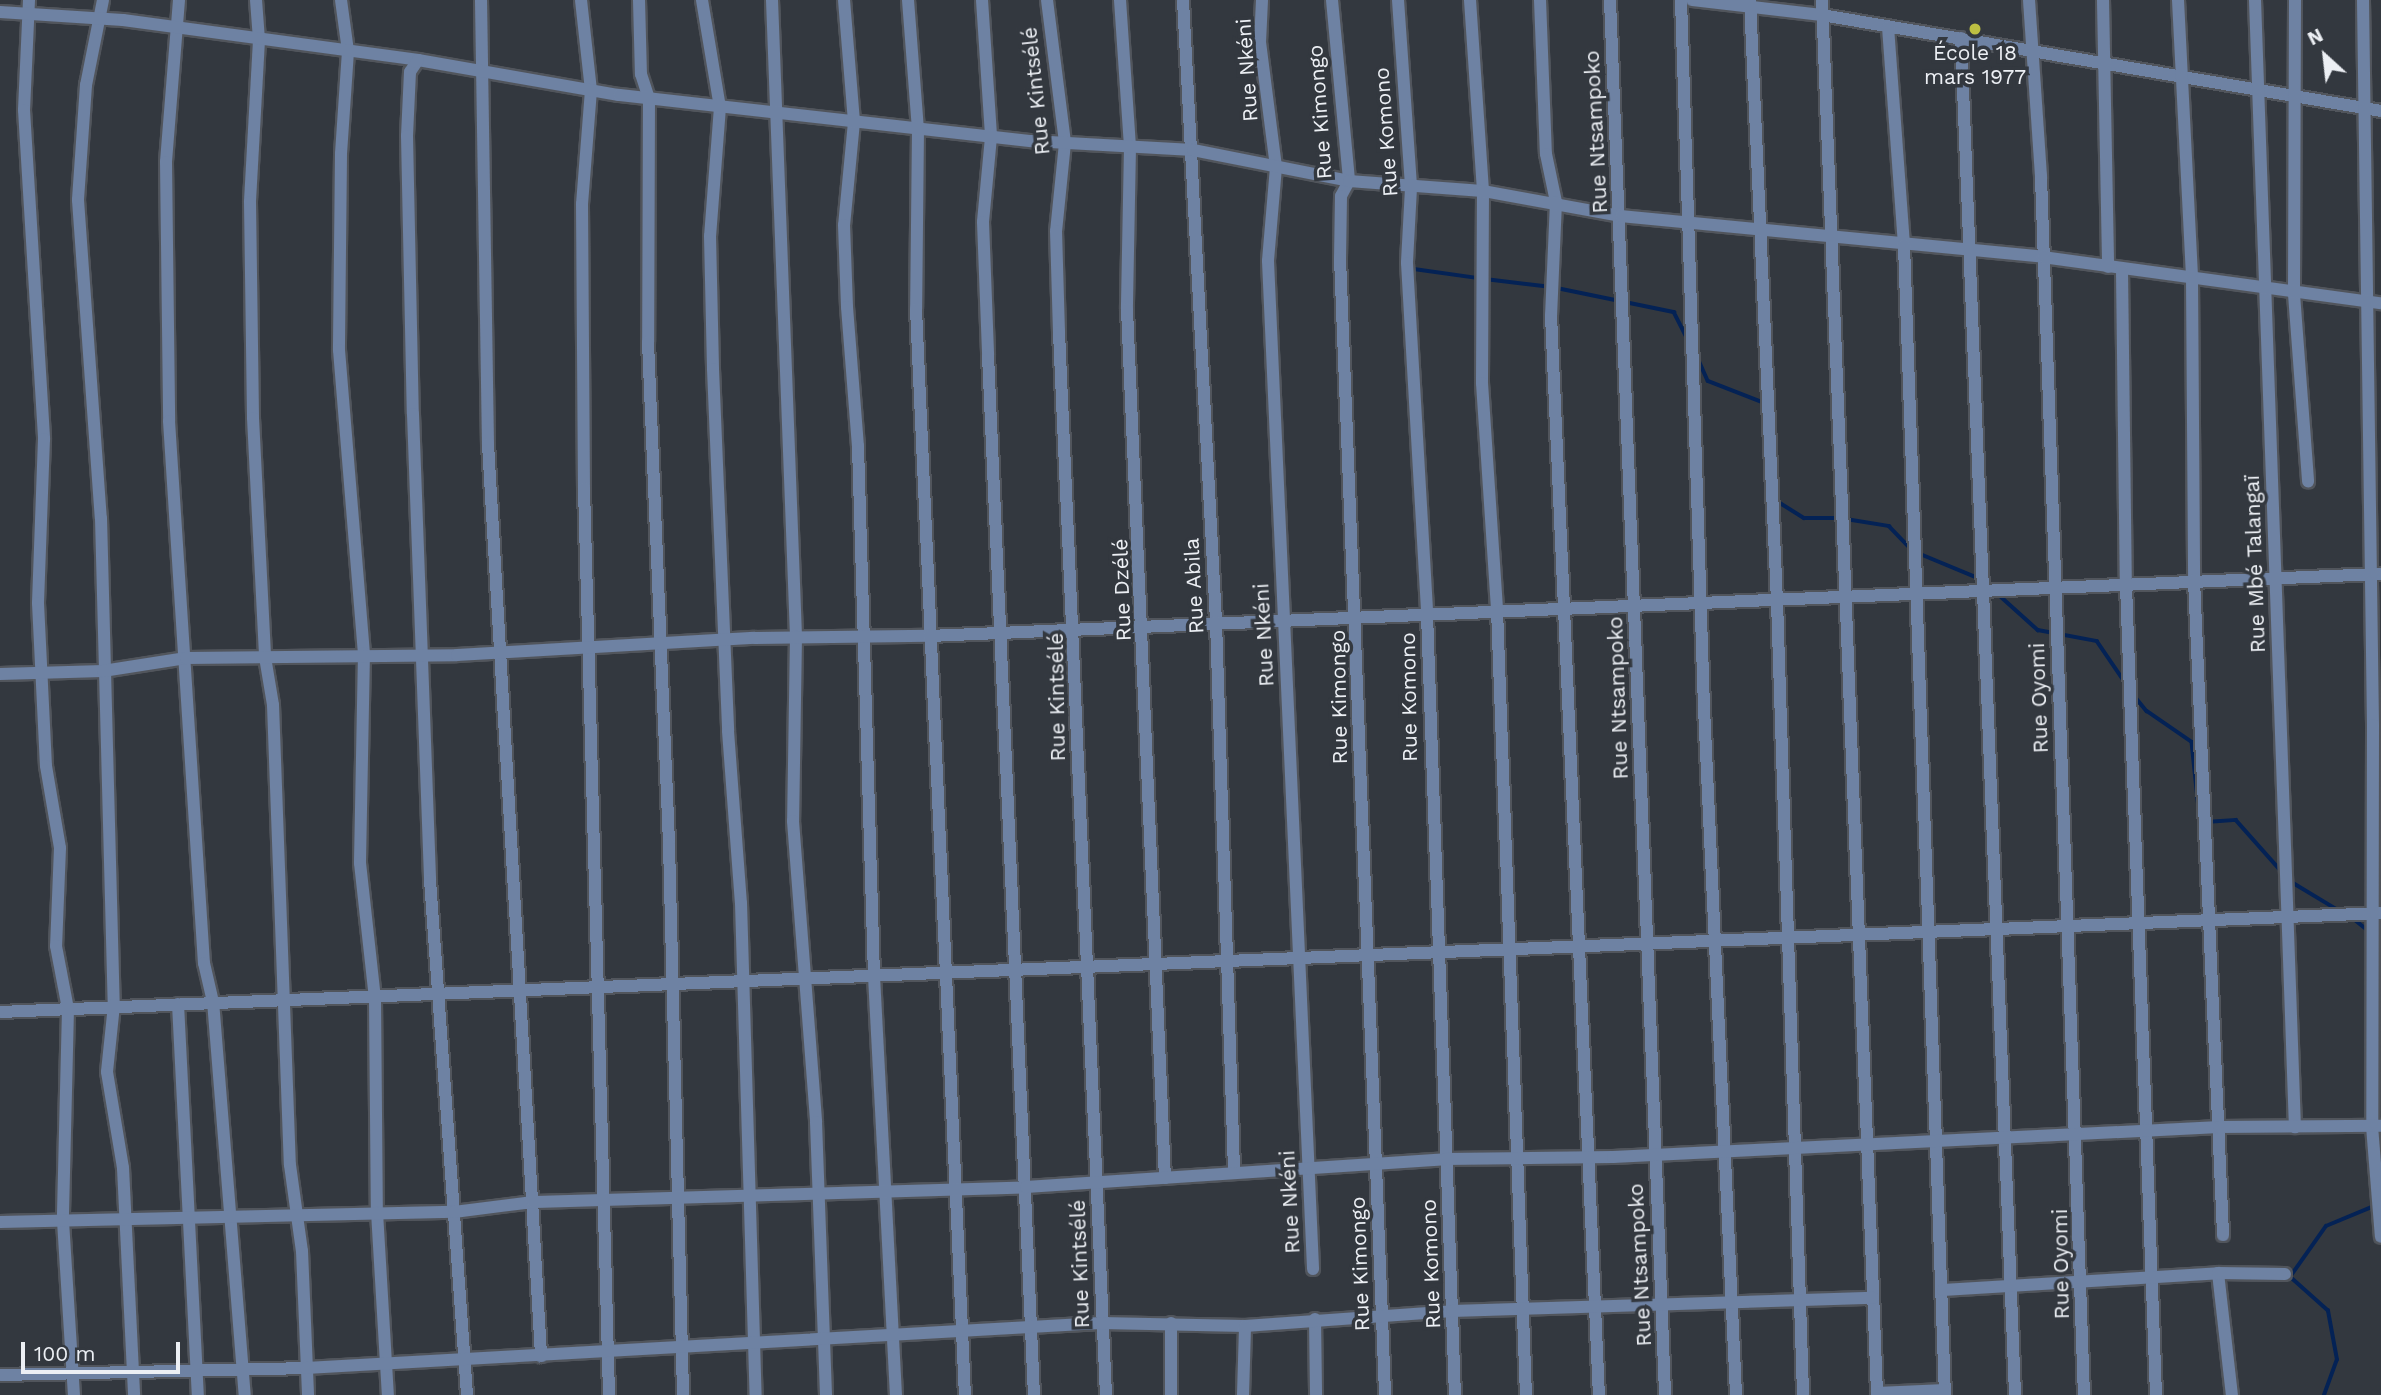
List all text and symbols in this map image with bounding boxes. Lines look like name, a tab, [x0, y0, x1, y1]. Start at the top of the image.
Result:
street label: Rue Nkéni	[1231, 17, 1263, 123]
marker: École 18 mars 1977	[1967, 21, 1983, 37]
north arrow	[2290, 21, 2360, 91]
text: N	[2304, 23, 2327, 50]
street label: Rue Kintsélé	[1017, 26, 1055, 156]
place label: École 18 mars 1977	[1924, 40, 2026, 90]
street label: Rue Kimongo	[1303, 44, 1337, 180]
street label: Rue Ntsampoko	[1579, 50, 1613, 214]
street label: Rue Komono	[1369, 66, 1403, 198]
street label: Rue Mbé Talangaï	[2239, 474, 2271, 654]
street label: Rue Abila	[1179, 537, 1209, 635]
street label: Rue Dzélé	[1108, 538, 1136, 642]
street label: Rue Nkéni	[1249, 583, 1279, 687]
street label: Rue Ntsampoko	[1603, 616, 1633, 780]
street label: Rue Kimongo	[1325, 629, 1353, 765]
street label: Rue Kintsélé	[1043, 632, 1071, 762]
street label: Rue Komono	[1395, 632, 1423, 762]
street label: Rue Oyomi	[2024, 642, 2054, 754]
street label: Rue Nkéni	[1275, 1150, 1305, 1254]
street label: Rue Ntsampoko	[1623, 1183, 1657, 1347]
street label: Rue Kimongo	[1345, 1196, 1375, 1332]
street label: Rue Kintsélé	[1065, 1199, 1095, 1329]
street label: Rue Komono	[1416, 1199, 1446, 1329]
street label: Rue Oyomi	[2047, 1208, 2075, 1320]
scale bar	[24, 1328, 184, 1372]
text: 100 m	[34, 1341, 96, 1366]

